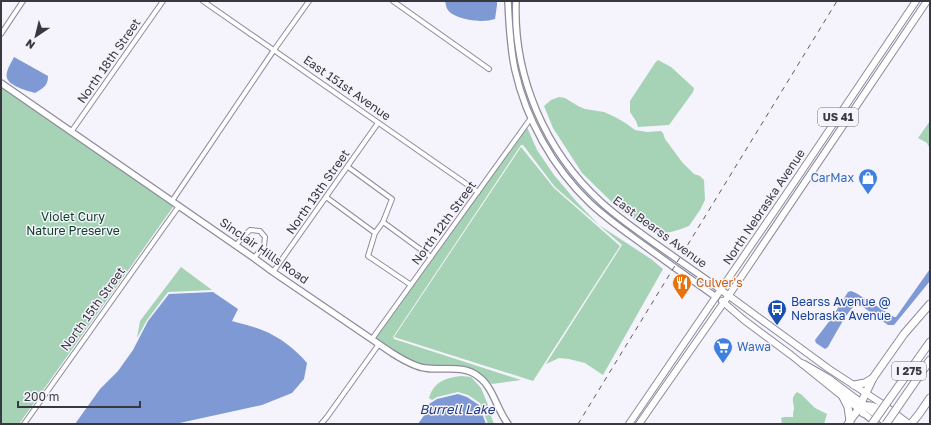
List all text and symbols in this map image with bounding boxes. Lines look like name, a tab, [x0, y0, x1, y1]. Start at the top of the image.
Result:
street label: North 18th Street	[74, 15, 144, 106]
north arrow	[16, 16, 56, 56]
text: N	[23, 37, 37, 52]
street label: East 151st Avenue	[301, 52, 394, 123]
road number: US 41	[818, 108, 858, 126]
street label: North 13th Street	[283, 146, 353, 237]
street label: North Nebraska Avenue	[719, 146, 808, 267]
shop icon: CarMax	[857, 167, 879, 195]
place label: CarMax	[811, 170, 854, 185]
street label: North 12th Street	[408, 178, 479, 268]
street label: East Bearss Avenue	[610, 192, 710, 271]
park label: Violet Cury Nature Preserve	[26, 209, 120, 238]
street label: Sinclair Hills Road	[217, 214, 312, 287]
street label: North 15th Street	[57, 264, 128, 354]
restaurant icon: Culver's	[671, 272, 693, 300]
place label: Culver's	[696, 275, 743, 290]
place label: Bearss Avenue @ Nebraska Avenue	[791, 294, 891, 323]
bus stop icon: Bearss Avenue @ Nebraska Avenue	[766, 298, 788, 326]
supermarket icon: Wawa	[712, 336, 734, 364]
place label: Wawa	[737, 339, 771, 354]
road number: I 275	[892, 362, 926, 380]
scale bar	[18, 383, 140, 409]
text: 200 m	[24, 389, 59, 404]
water label: Burrell Lake	[419, 401, 496, 417]

